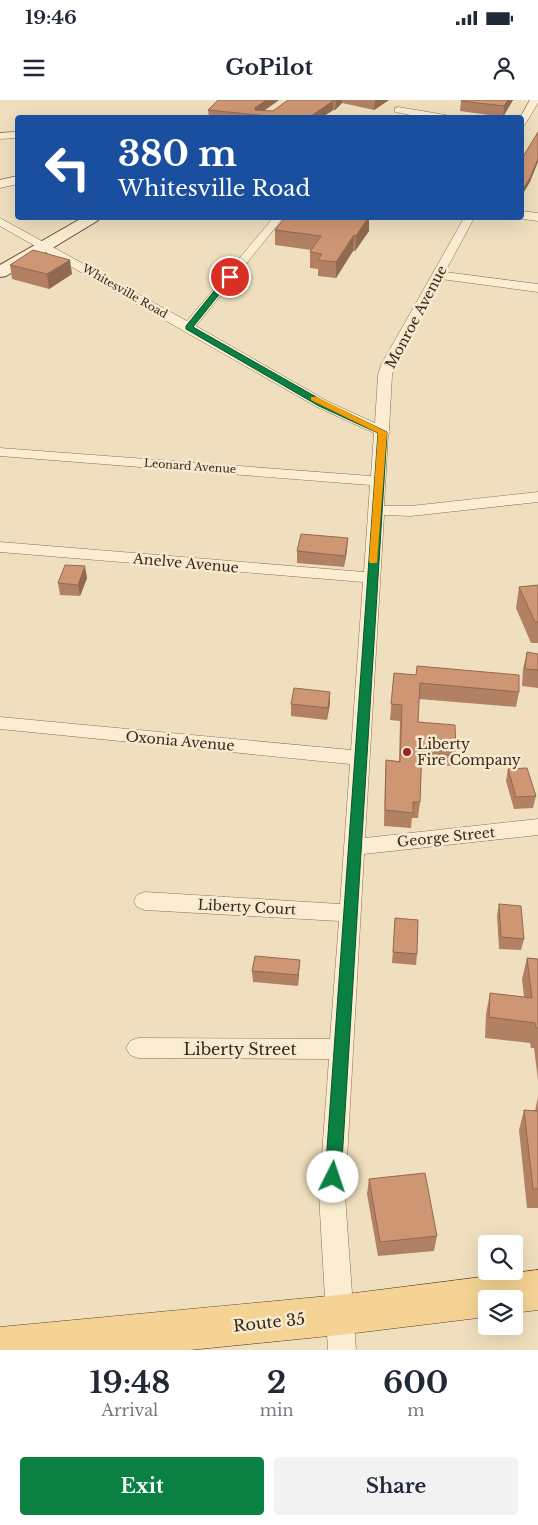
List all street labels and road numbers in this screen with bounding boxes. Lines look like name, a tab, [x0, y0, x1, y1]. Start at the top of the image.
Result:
street label: Whitesville Road	[79, 260, 171, 321]
street label: Monroe Avenue	[381, 262, 451, 372]
street label: Leonard Avenue	[143, 456, 237, 476]
street label: Anelve Avenue	[131, 549, 240, 577]
street label: Oxonia Avenue	[125, 727, 235, 755]
street label: George Street	[396, 823, 497, 851]
street label: Liberty Court	[197, 895, 297, 919]
street label: Liberty Street	[184, 1039, 296, 1059]
street label: Route 35	[232, 1308, 306, 1336]

